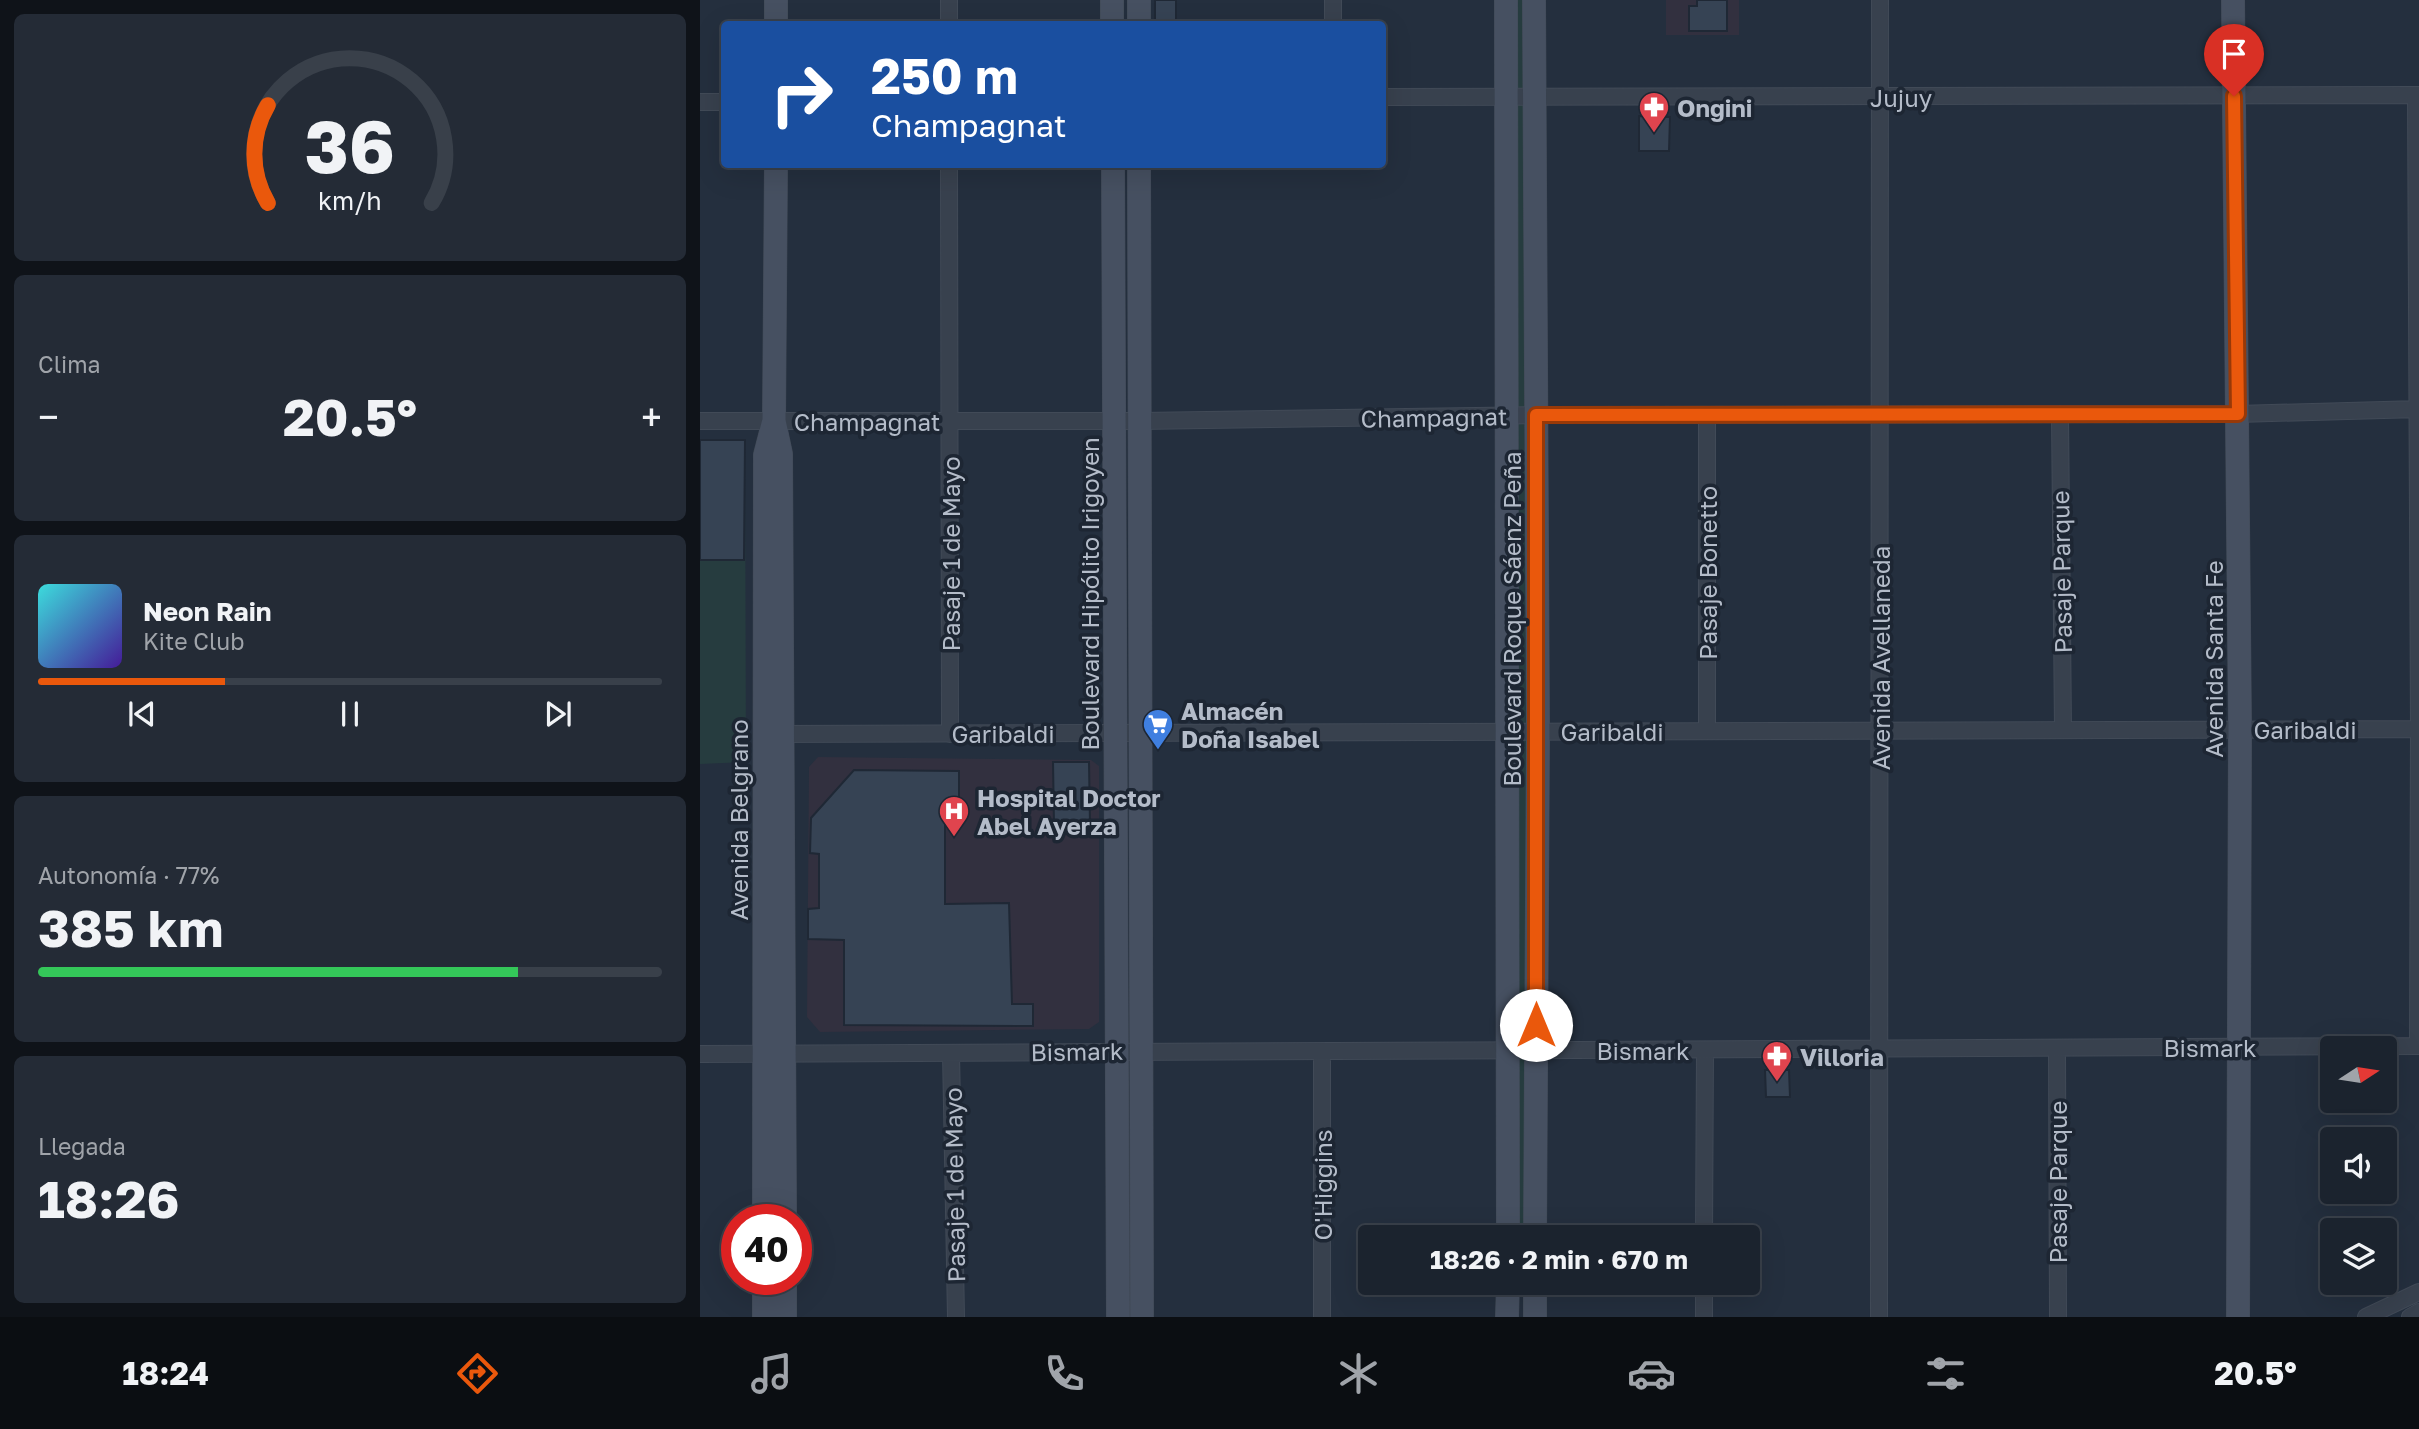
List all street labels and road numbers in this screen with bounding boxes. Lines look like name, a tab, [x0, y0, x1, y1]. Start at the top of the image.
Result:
street label: Jujuy	[1870, 83, 1932, 112]
street label: Champagnat	[1360, 401, 1508, 433]
street label: Champagnat	[794, 407, 940, 436]
street label: Boulevard Hipólito Irigoyen	[1075, 437, 1104, 751]
street label: Boulevard Roque Sáenz Peña	[1497, 451, 1526, 787]
street label: Pasaje 1 de Mayo	[936, 456, 965, 652]
street label: Pasaje Bonetto	[1693, 486, 1722, 660]
street label: Pasaje Parque	[2045, 490, 2077, 654]
street label: Avenida Avellaneda	[1866, 546, 1895, 770]
street label: Avenida Santa Fe	[2199, 560, 2228, 758]
street label: Garibaldi	[2253, 715, 2357, 744]
street label: Garibaldi	[1560, 717, 1664, 746]
street label: Avenida Belgrano	[724, 719, 753, 921]
street label: Garibaldi	[951, 719, 1055, 748]
street label: Bismark	[2164, 1033, 2256, 1062]
street label: Bismark	[1030, 1036, 1124, 1066]
street label: Bismark	[1597, 1036, 1689, 1065]
street label: Pasaje 1 de Mayo	[938, 1087, 970, 1283]
street label: Pasaje Parque	[2043, 1100, 2072, 1264]
street label: O'Higgins	[1308, 1129, 1337, 1241]

